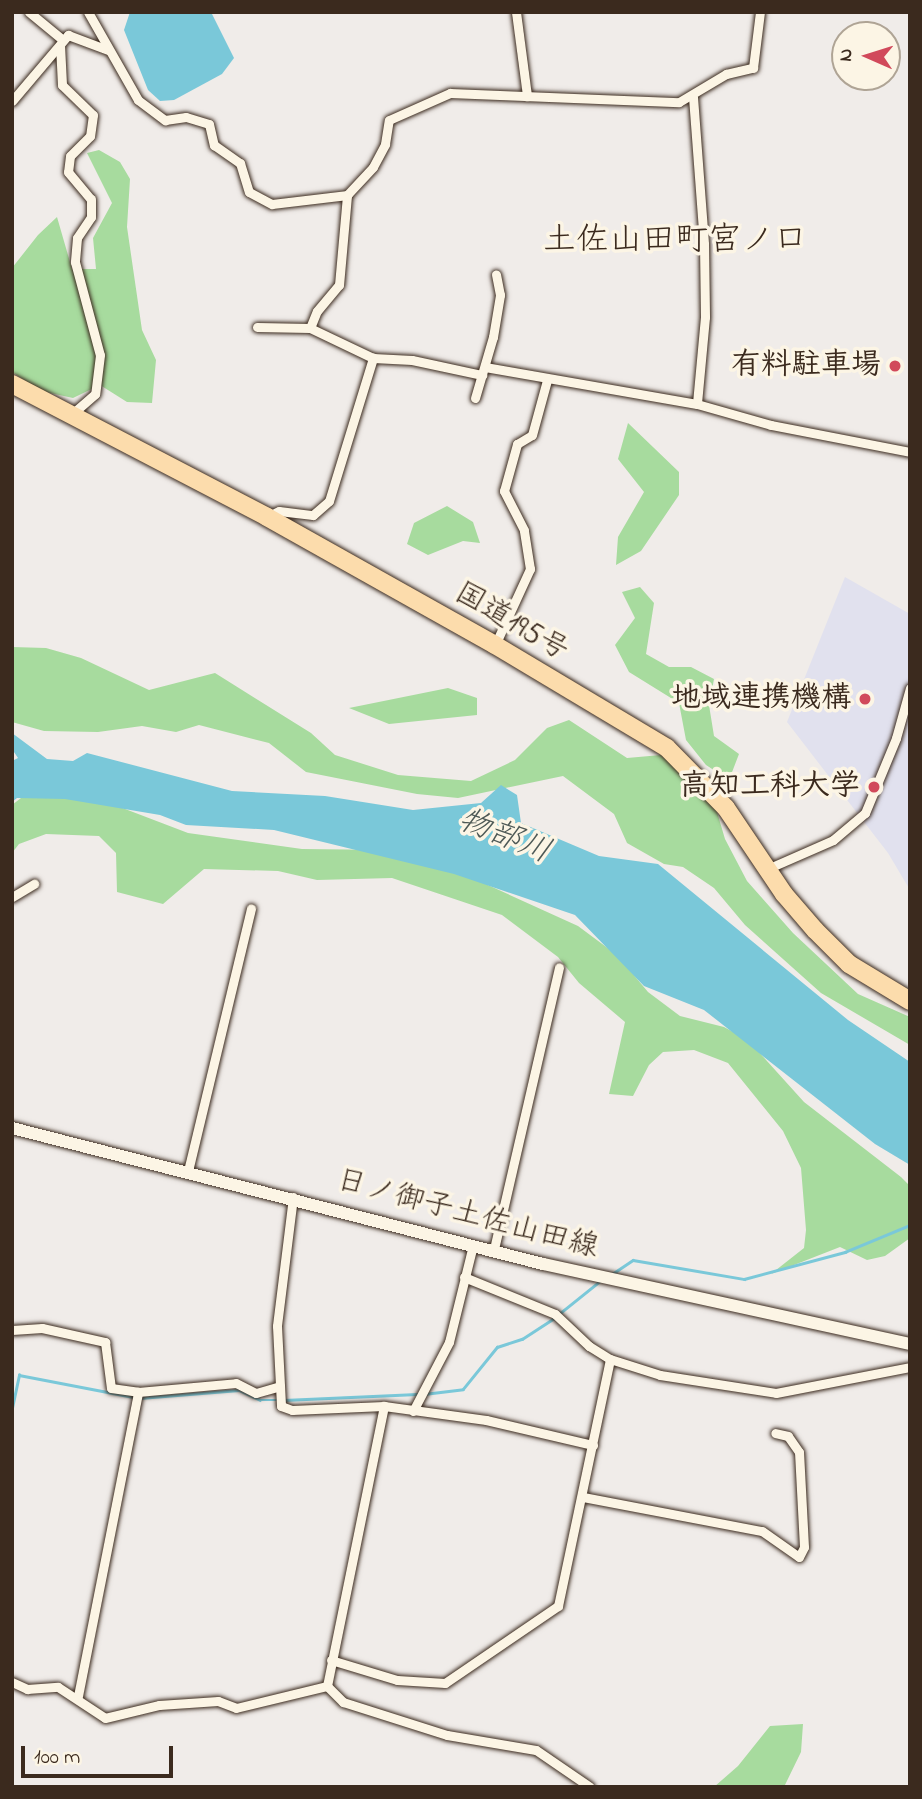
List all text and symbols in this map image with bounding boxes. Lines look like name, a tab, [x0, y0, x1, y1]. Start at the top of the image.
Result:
north arrow	[831, 21, 901, 91]
text: N	[833, 48, 860, 62]
district label: 土佐山田町宮ノ口	[543, 222, 807, 262]
place label: 有料駐車場	[731, 348, 881, 384]
marker: 有料駐車場	[887, 358, 903, 374]
street label: 国道195号	[448, 576, 574, 670]
place label: 地域連携機構	[671, 681, 851, 717]
marker: 地域連携機構	[857, 691, 873, 707]
place label: 高知工科大学	[680, 769, 860, 805]
marker: 高知工科大学	[866, 779, 882, 795]
water label: 物部川	[452, 802, 556, 874]
street label: 日ノ御子土佐山田線	[332, 1163, 602, 1267]
scale bar	[24, 1732, 177, 1776]
text: 100 m	[34, 1743, 80, 1773]

